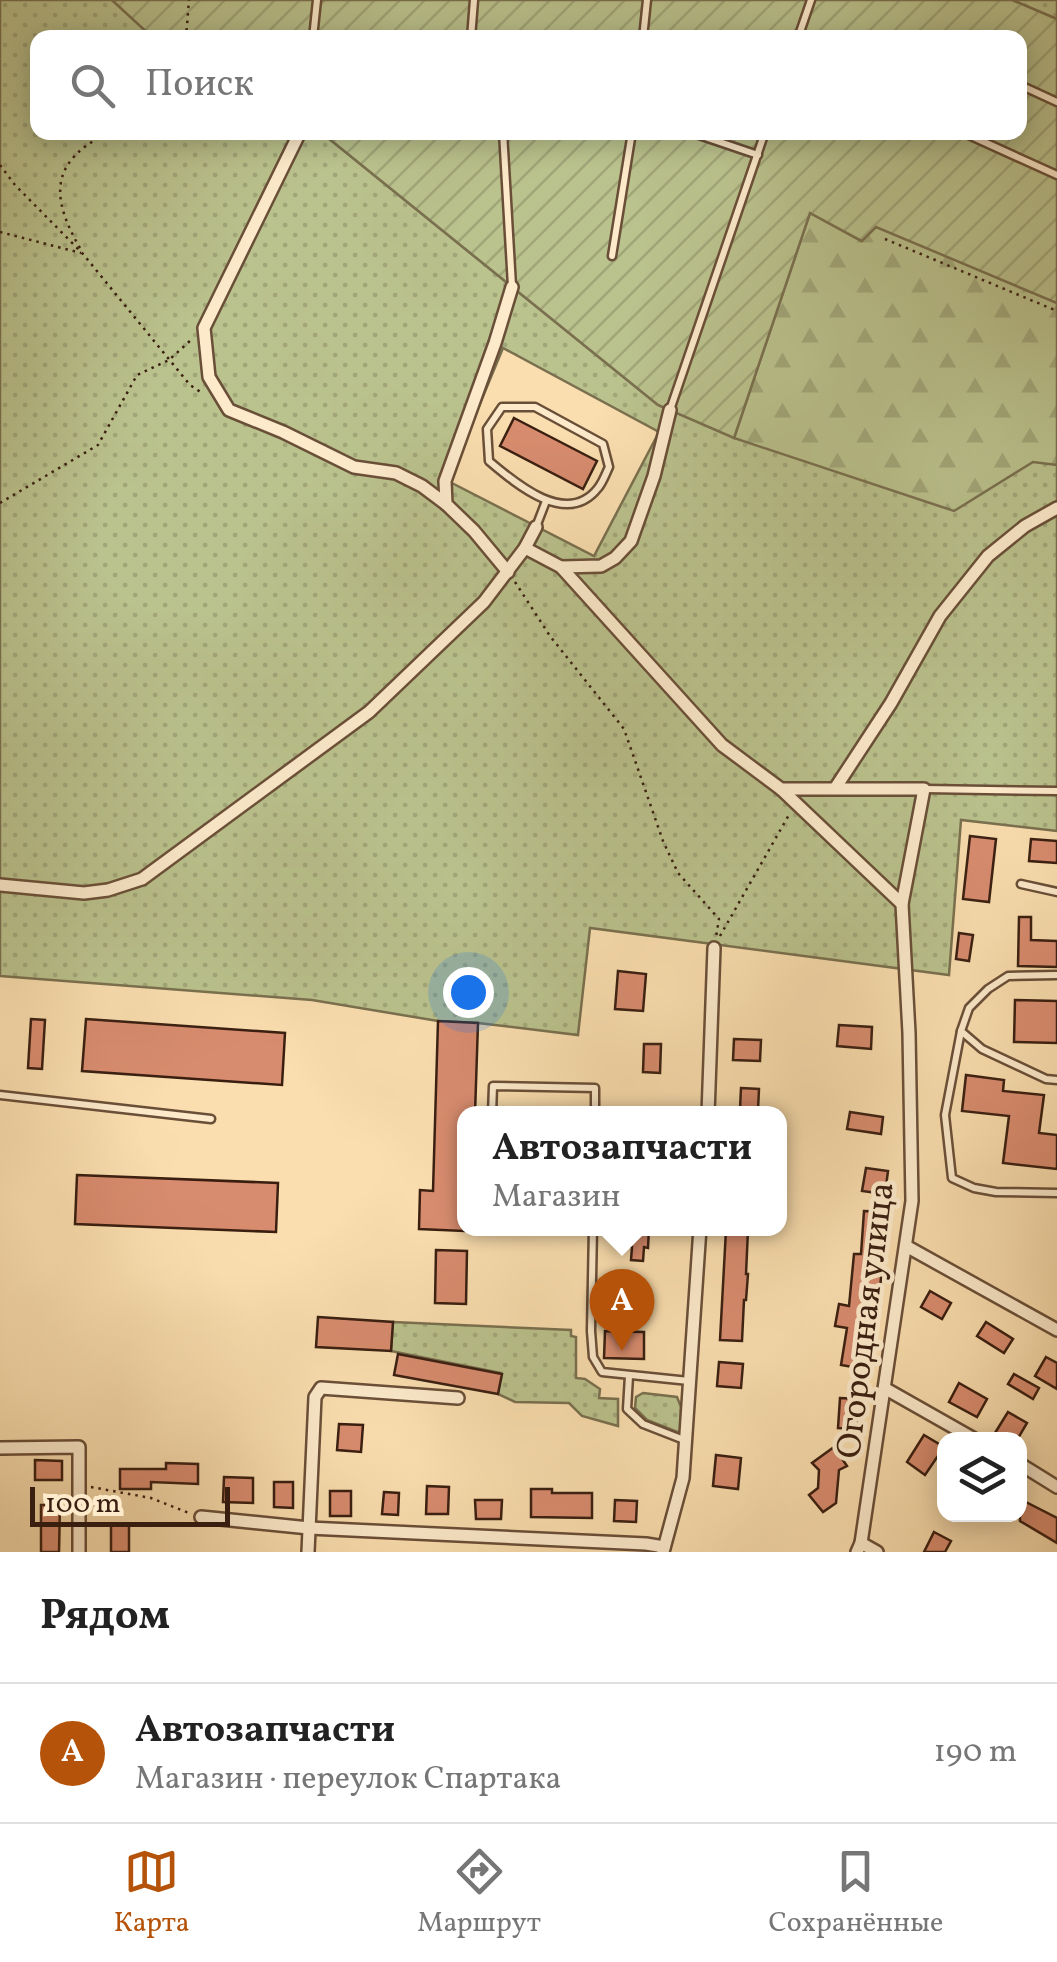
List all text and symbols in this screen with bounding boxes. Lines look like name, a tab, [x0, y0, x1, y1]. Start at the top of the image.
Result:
search box	[30, 30, 1027, 140]
icon: search	[65, 58, 120, 113]
text: Поиск	[145, 59, 254, 112]
your location	[443, 967, 494, 1018]
popup	[457, 1106, 787, 1236]
text: Автозапчасти	[492, 1123, 752, 1176]
text: Магазин	[492, 1176, 620, 1220]
street label: Огородная улица	[826, 1179, 908, 1461]
pin: A	[590, 1268, 654, 1351]
map controls	[937, 1432, 1027, 1522]
button: layers	[937, 1432, 1027, 1522]
scale bar	[30, 1482, 230, 1526]
text: 100 m	[45, 1485, 120, 1524]
text: Рядом	[40, 1588, 170, 1647]
text: Автозапчасти	[135, 1705, 395, 1758]
text: A	[61, 1731, 84, 1775]
text: 190 m	[933, 1731, 1017, 1775]
text: Магазин · переулок Спартака	[135, 1758, 561, 1802]
tab: Карта	[114, 1844, 190, 1943]
tab: Маршрут	[417, 1844, 541, 1943]
tab: Сохранённые	[769, 1844, 943, 1943]

